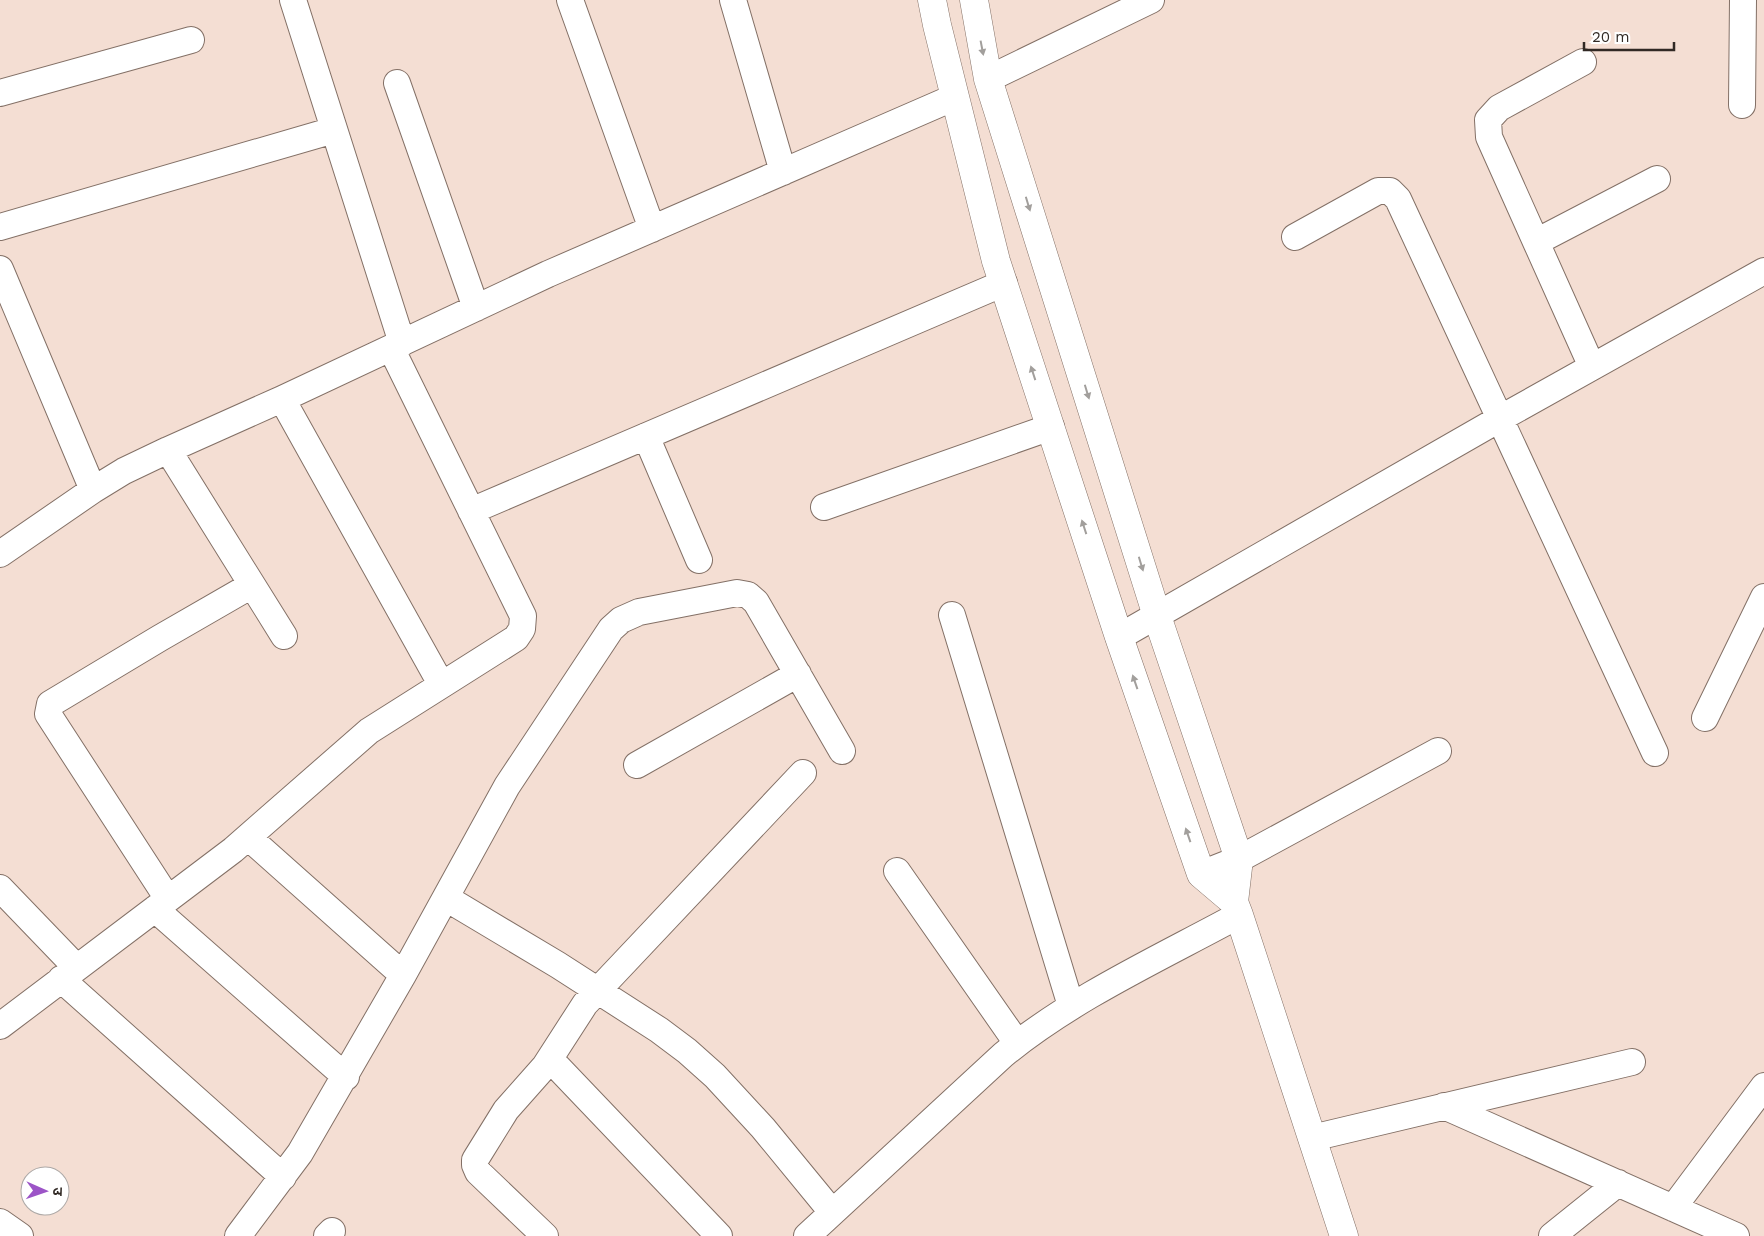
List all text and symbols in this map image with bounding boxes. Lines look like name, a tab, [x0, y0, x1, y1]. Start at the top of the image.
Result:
scale bar	[1584, 20, 1674, 52]
text: 20 m	[1592, 28, 1630, 46]
one-way arrow	[979, 40, 987, 56]
one-way arrow	[1024, 196, 1032, 211]
one-way arrow	[1029, 365, 1037, 380]
one-way arrow	[1084, 385, 1091, 400]
one-way arrow	[1079, 520, 1087, 535]
one-way arrow	[1137, 557, 1145, 572]
one-way arrow	[1131, 674, 1138, 689]
one-way arrow	[1184, 827, 1192, 842]
north arrow	[20, 1166, 70, 1216]
text: उ	[50, 1187, 66, 1197]

